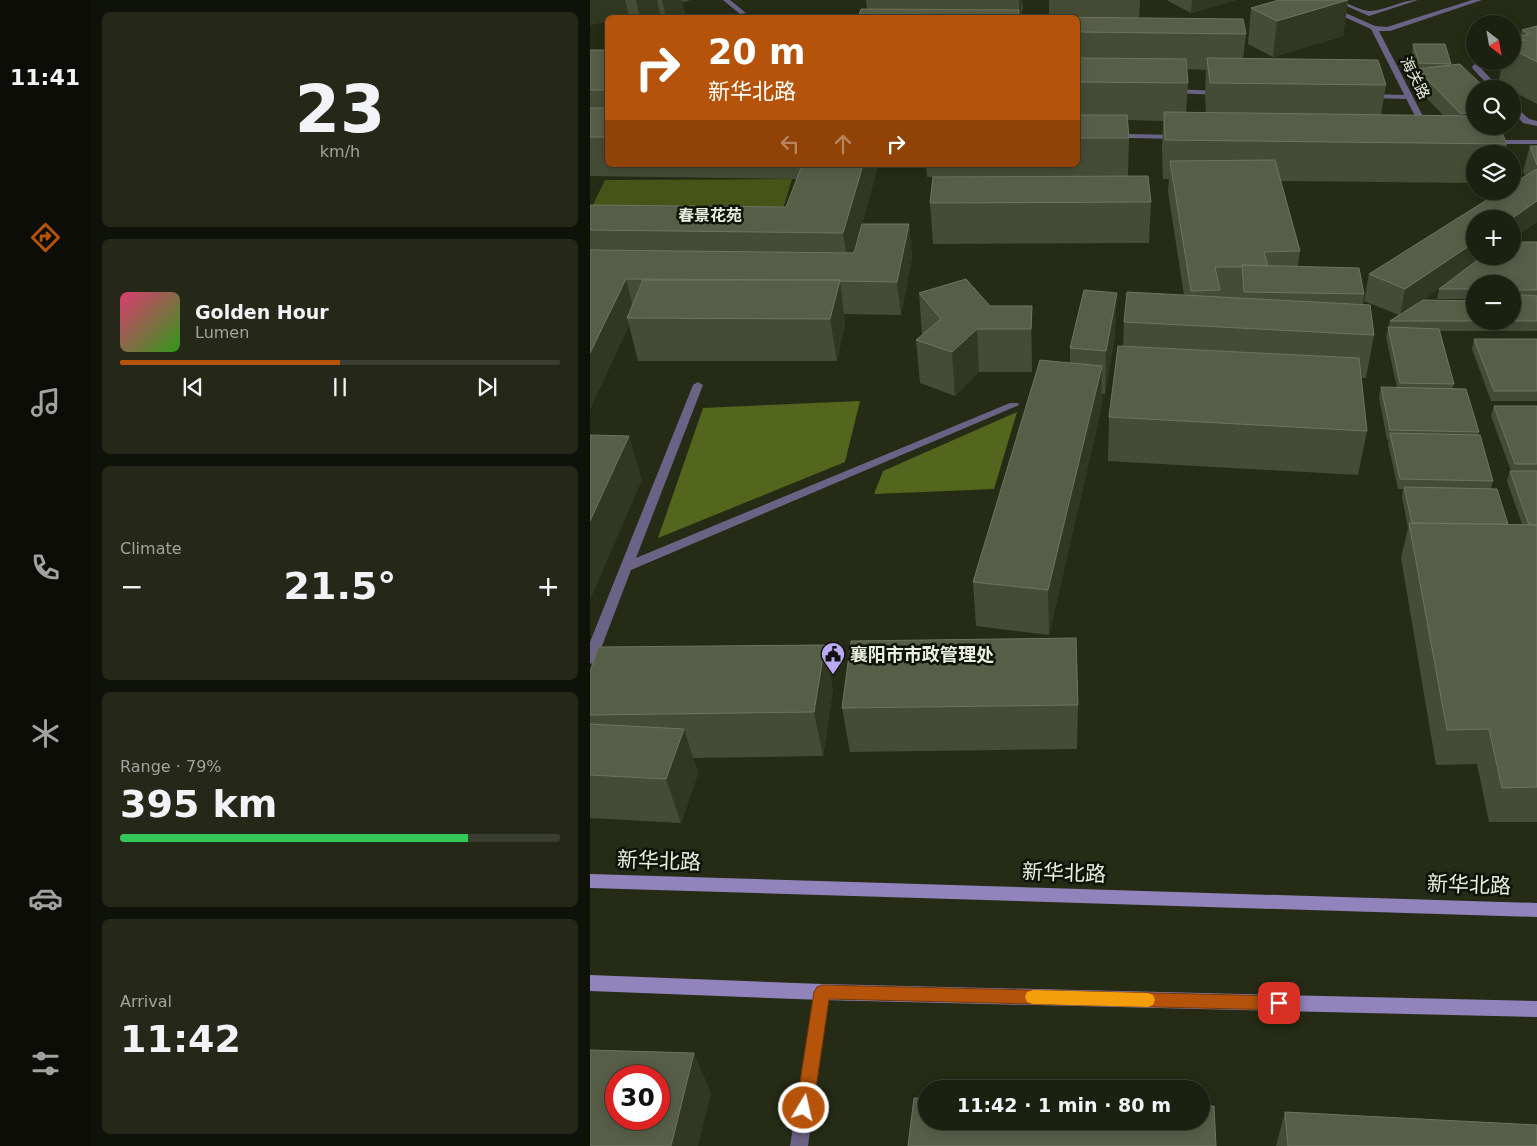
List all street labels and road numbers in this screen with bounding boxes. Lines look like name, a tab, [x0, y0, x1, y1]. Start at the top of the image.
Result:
street label: 海关路	[1397, 54, 1433, 102]
street label: 新华北路	[617, 848, 701, 874]
street label: 新华北路	[1022, 860, 1106, 886]
street label: 新华北路	[1427, 872, 1511, 898]

